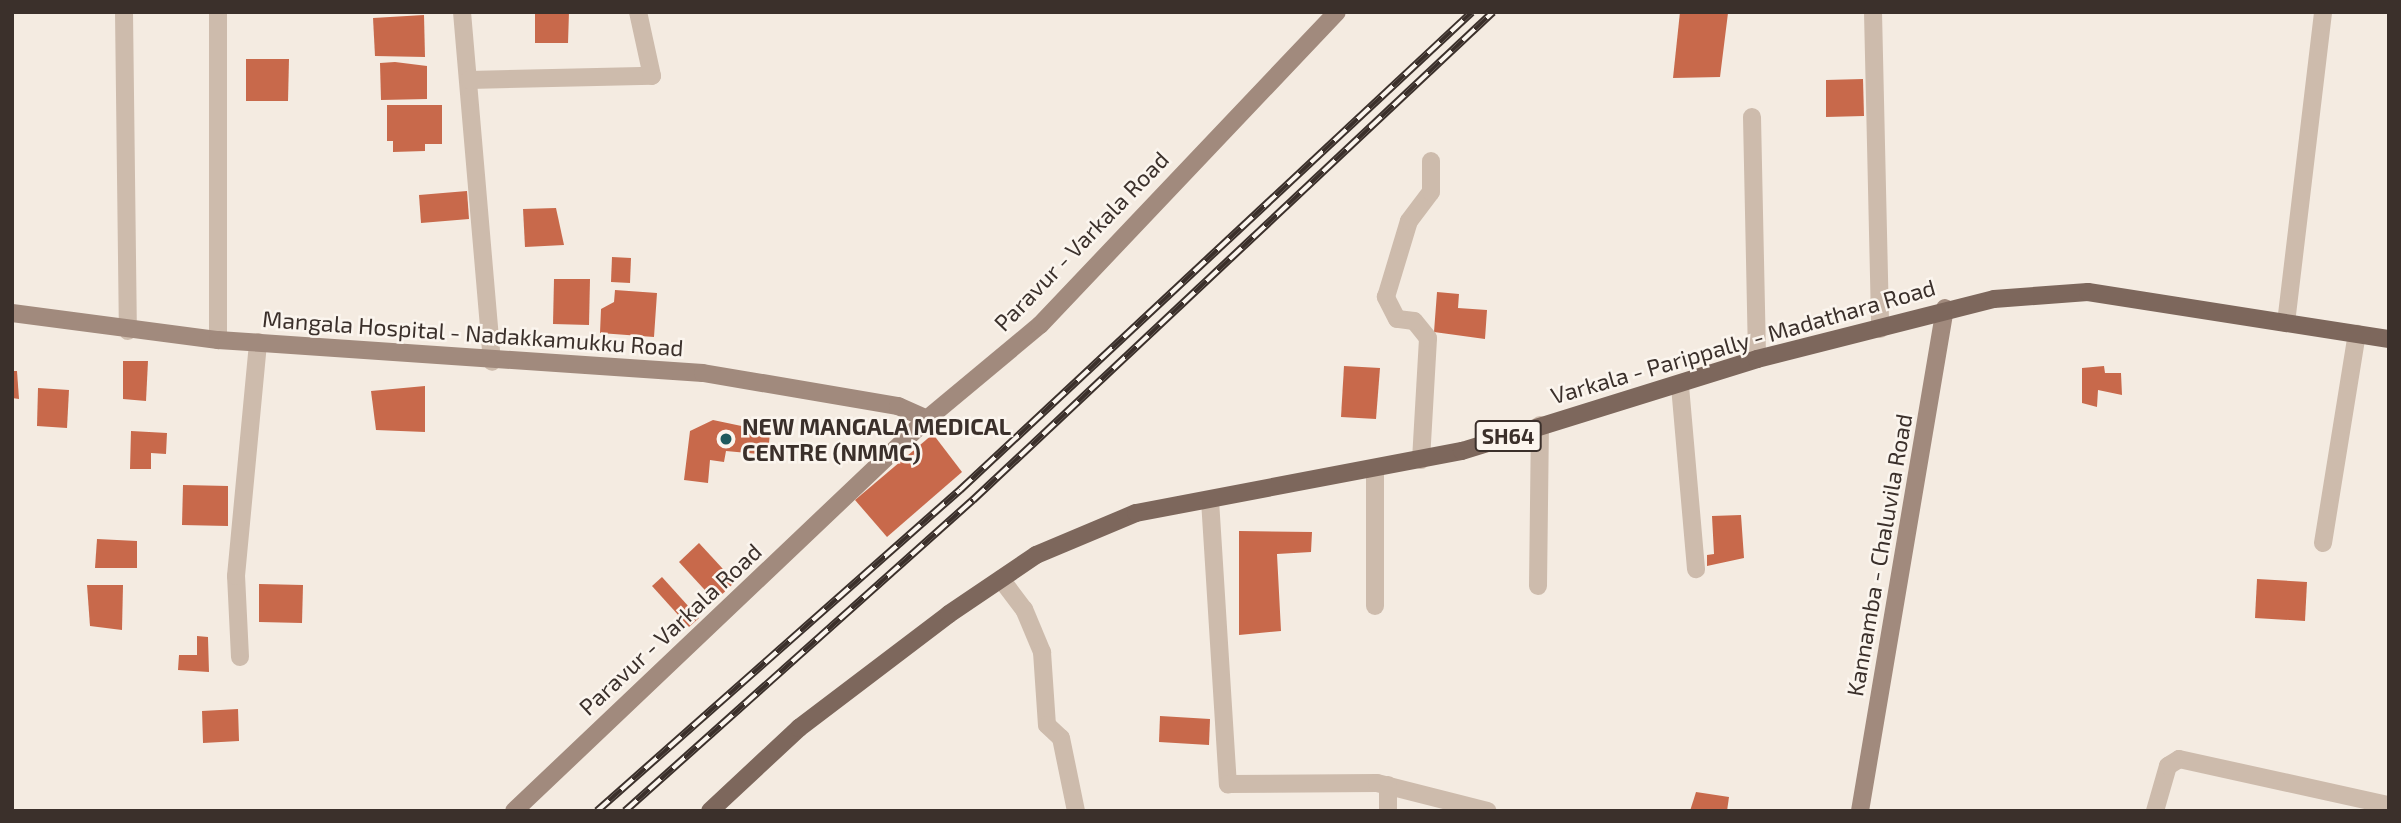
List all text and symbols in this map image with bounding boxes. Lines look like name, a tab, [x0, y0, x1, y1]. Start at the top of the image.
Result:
street label: Paravur - Varkala Road	[988, 145, 1174, 337]
street label: Varkala - Parippally - Madathara Road	[1547, 273, 1939, 409]
street label: Mangala Hospital - Nadakkamukku Road	[261, 304, 685, 362]
place label: NEW MANGALA MEDICAL CENTRE (NMMC)	[742, 412, 1012, 466]
street label: Kannamba - Chaluvila Road	[1841, 412, 1917, 698]
road number: SH64	[1473, 418, 1543, 453]
marker: NEW MANGALA MEDICAL CENTRE (NMMC)	[716, 429, 736, 449]
street label: Paravur - Varkala Road	[573, 537, 767, 721]

